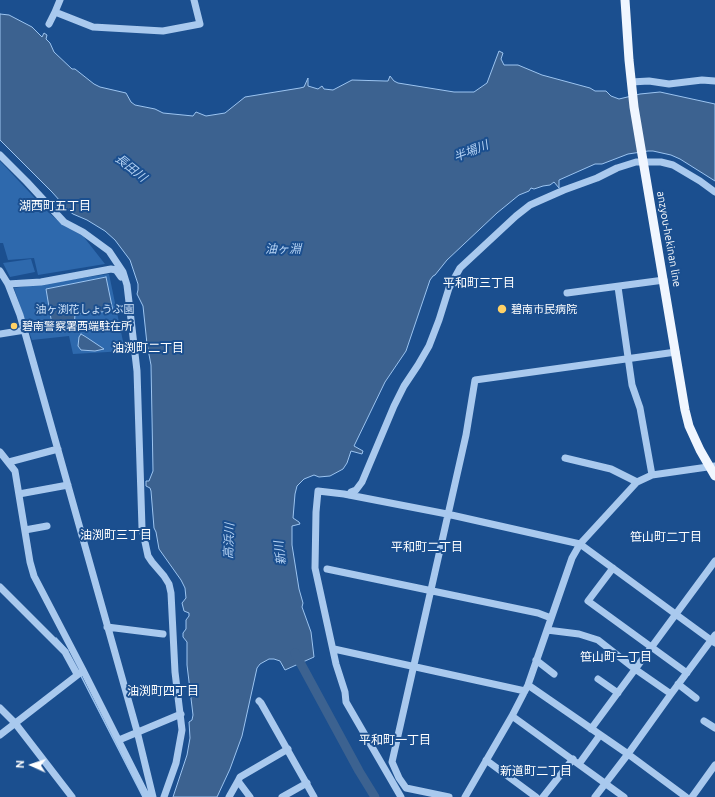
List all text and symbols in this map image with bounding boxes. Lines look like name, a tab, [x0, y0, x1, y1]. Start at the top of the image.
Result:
water label: 半場川	[452, 138, 490, 164]
water label: 長田川	[112, 151, 150, 185]
street label: anzyou-hekinan line	[654, 190, 684, 288]
district label: 湖西町五丁目	[19, 199, 91, 213]
water label: 油ヶ淵	[265, 242, 301, 256]
district label: 平和町三丁目	[443, 276, 515, 290]
park label: 油ヶ渕花しょうぶ園	[36, 302, 134, 316]
place label: 碧南市民病院	[511, 302, 577, 316]
marker: 碧南市民病院	[496, 303, 508, 315]
place label: 碧南警察署西端駐在所	[22, 319, 132, 333]
marker: 碧南警察署西端駐在所	[9, 321, 19, 331]
district label: 油渕町二丁目	[112, 341, 184, 355]
water label: 高浜川	[221, 523, 237, 559]
district label: 油渕町三丁目	[80, 528, 152, 542]
district label: 笹山町二丁目	[630, 530, 702, 544]
water label: 新川	[271, 540, 289, 566]
district label: 平和町二丁目	[391, 540, 463, 554]
district label: 笹山町一丁目	[580, 650, 652, 664]
district label: 油渕町四丁目	[127, 684, 199, 698]
district label: 平和町一丁目	[359, 733, 431, 747]
north arrow	[12, 745, 52, 785]
text: N	[14, 760, 26, 769]
district label: 新道町二丁目	[500, 764, 572, 778]

